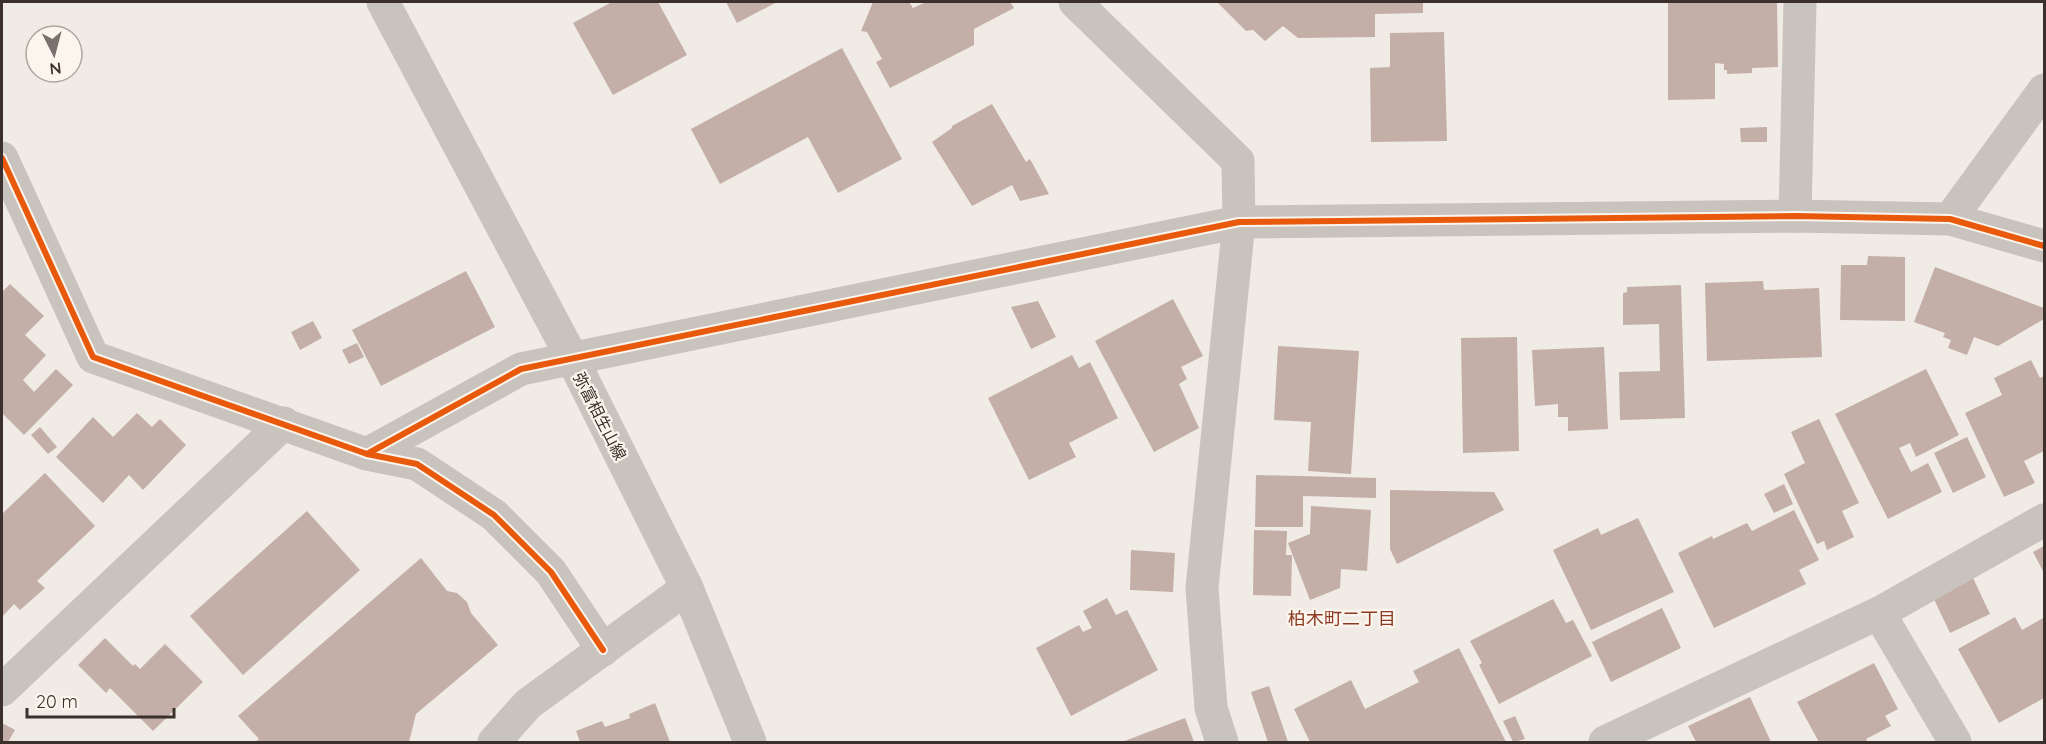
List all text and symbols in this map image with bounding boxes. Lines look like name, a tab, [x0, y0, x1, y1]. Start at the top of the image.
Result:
north arrow	[24, 24, 84, 84]
text: N	[49, 58, 62, 79]
street label: 弥富相生山線	[569, 369, 631, 463]
district label: 柏木町二丁目	[1288, 607, 1396, 630]
scale bar	[27, 681, 174, 719]
text: 20 m	[36, 690, 78, 713]

